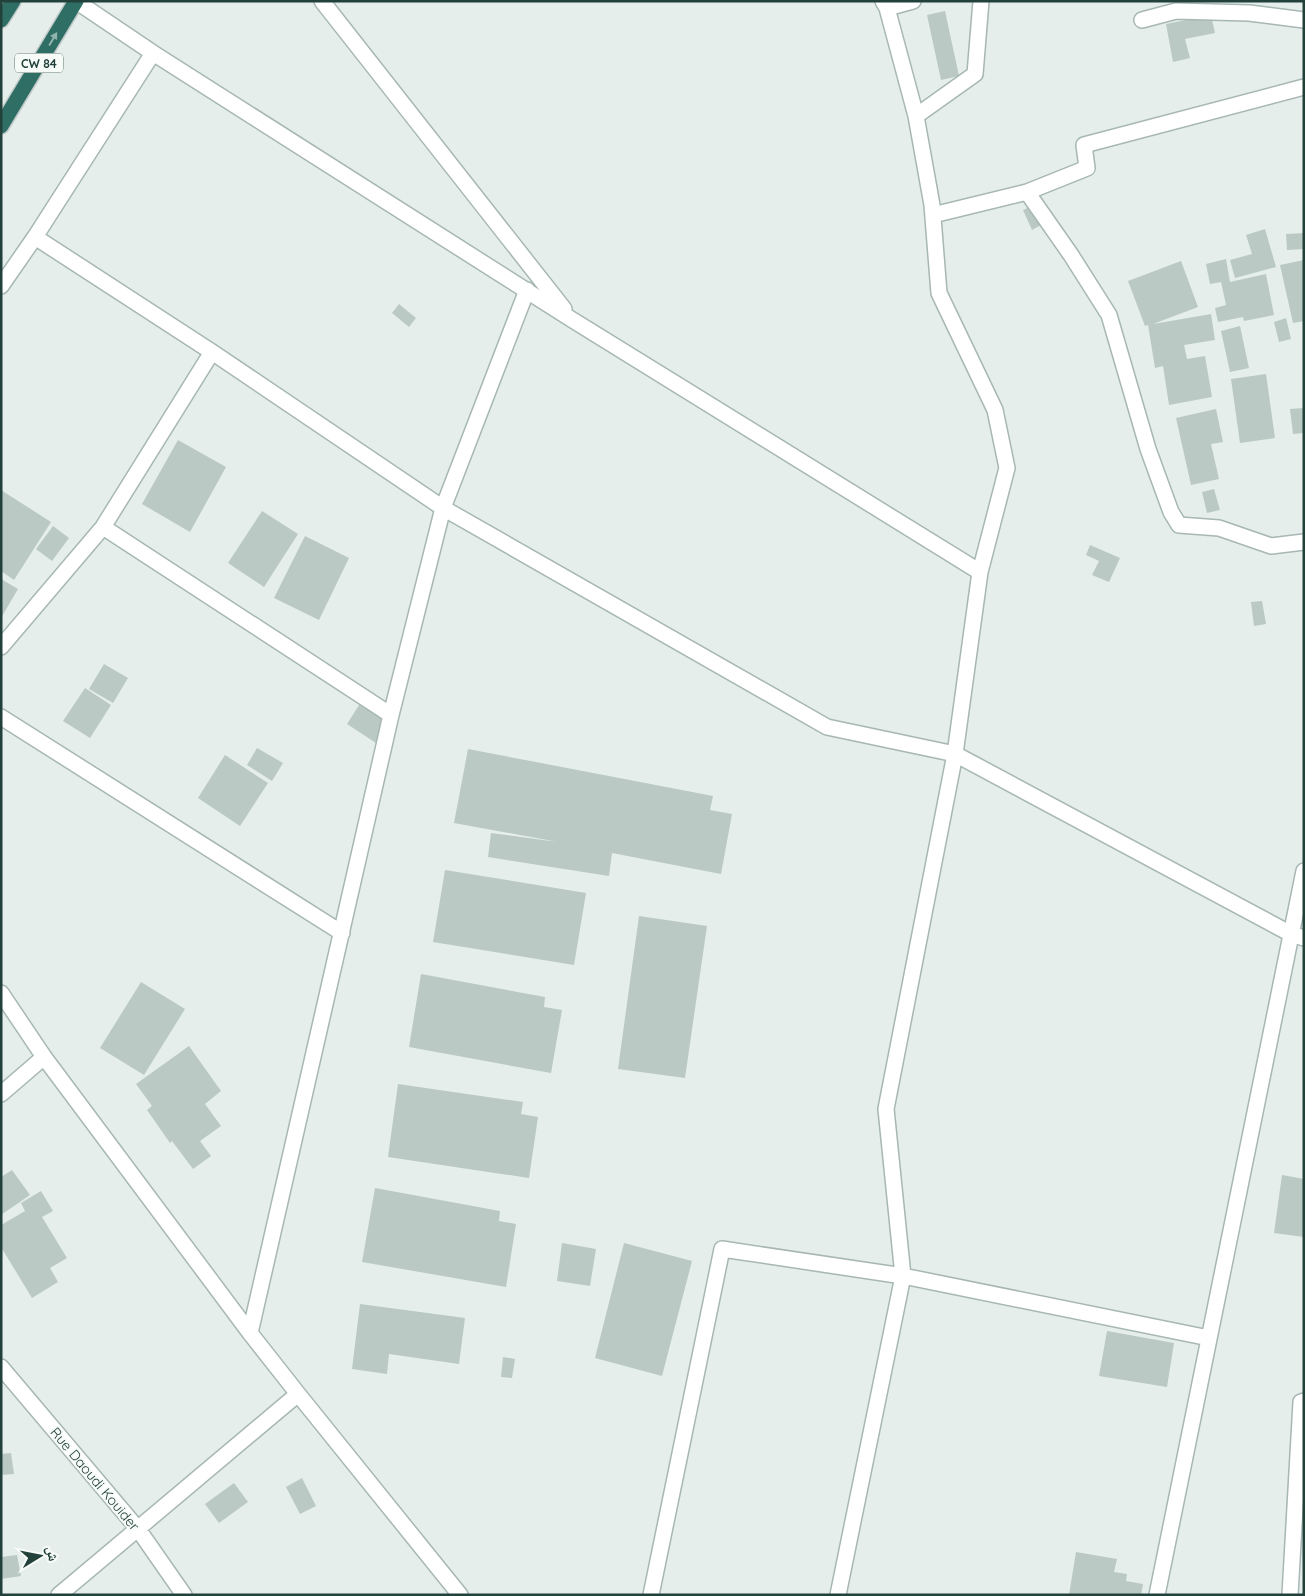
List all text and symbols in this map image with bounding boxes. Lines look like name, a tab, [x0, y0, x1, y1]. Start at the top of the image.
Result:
one-way arrow	[49, 32, 58, 45]
road number: CW 84	[15, 54, 63, 72]
street label: Rue Daoudi Kouider	[46, 1424, 144, 1535]
north arrow	[15, 1531, 65, 1581]
text: ش	[43, 1545, 63, 1563]

